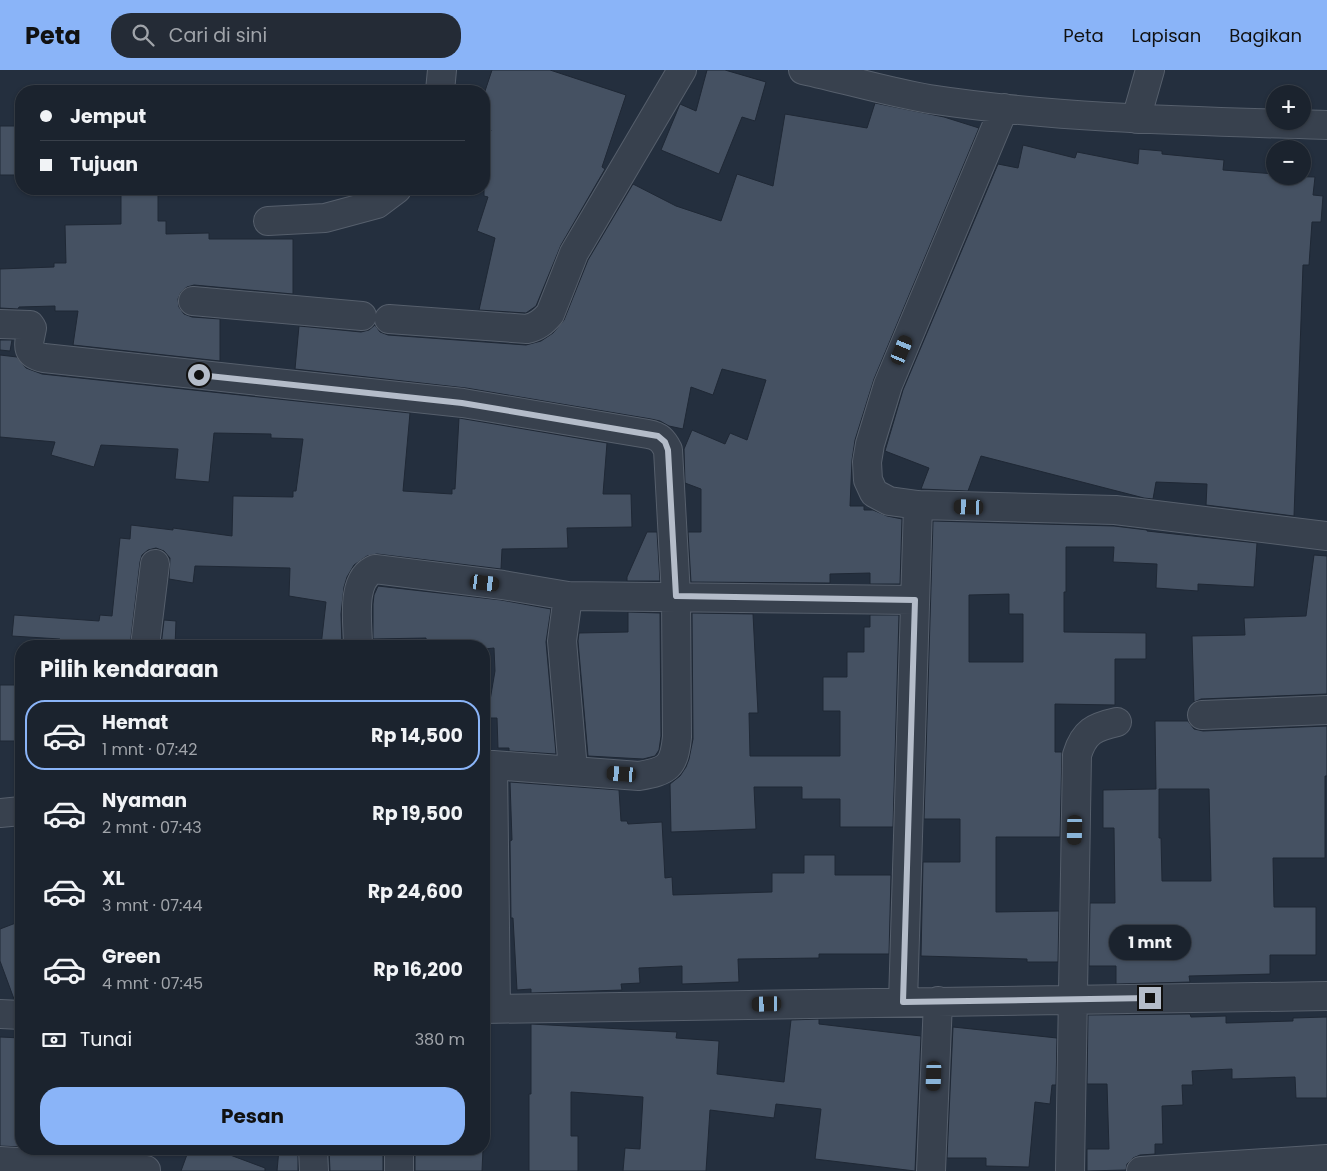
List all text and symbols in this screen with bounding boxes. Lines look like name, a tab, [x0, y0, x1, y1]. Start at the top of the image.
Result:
search box	[111, 13, 461, 58]
text: Peta	[25, 19, 81, 52]
icon: search	[129, 21, 157, 49]
text: Cari di sini	[169, 22, 267, 49]
text: Peta	[1063, 23, 1104, 48]
text: Lapisan	[1132, 23, 1201, 48]
text: Bagikan	[1229, 23, 1302, 48]
map controls	[1266, 85, 1311, 185]
button: +	[1266, 85, 1311, 130]
text: Jemput	[70, 103, 146, 130]
button: −	[1266, 140, 1311, 185]
text: Tujuan	[70, 151, 138, 178]
car	[889, 333, 914, 367]
route start	[188, 364, 210, 386]
car	[953, 499, 984, 515]
car	[469, 574, 500, 592]
text: Pilih kendaraan	[40, 654, 219, 685]
text: Hemat	[102, 709, 168, 736]
icon: car	[42, 713, 87, 758]
text: Rp 14,500	[371, 722, 463, 749]
text: 1 mnt · 07:42	[102, 738, 197, 761]
car	[606, 765, 637, 783]
text: Nyaman	[102, 787, 187, 814]
icon: car	[42, 791, 87, 836]
text: Rp 19,500	[372, 800, 463, 827]
car	[1067, 815, 1082, 845]
text: 2 mnt · 07:43	[102, 816, 202, 839]
text: XL	[102, 865, 125, 892]
icon: car	[42, 869, 87, 914]
text: Rp 24,600	[368, 878, 463, 905]
text: 3 mnt · 07:44	[102, 894, 203, 917]
callout: 1 mnt	[1109, 926, 1191, 960]
text: 1 mnt	[1128, 931, 1172, 954]
text: Green	[102, 943, 161, 970]
icon: car	[42, 947, 87, 992]
text: Rp 16,200	[373, 956, 463, 983]
text: 4 mnt · 07:45	[102, 972, 203, 995]
route end	[1139, 987, 1161, 1009]
car	[751, 996, 782, 1012]
icon: cash	[40, 1026, 68, 1054]
text: Tunai	[80, 1026, 132, 1053]
text: 380 m	[415, 1028, 465, 1051]
car	[925, 1061, 942, 1091]
button: Pesan	[40, 1087, 465, 1145]

